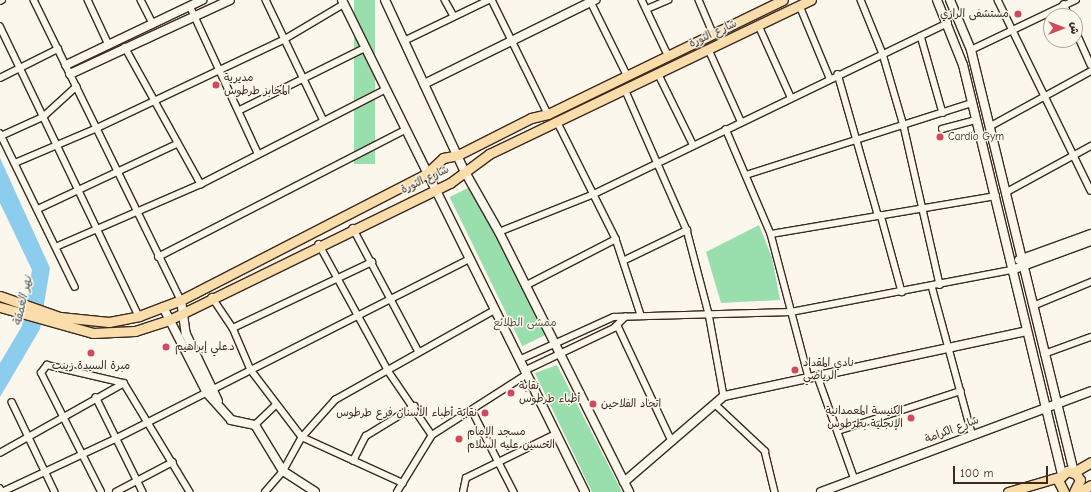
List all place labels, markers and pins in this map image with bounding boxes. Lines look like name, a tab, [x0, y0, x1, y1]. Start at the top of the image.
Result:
place label: مستشفى الرازي	[940, 7, 1009, 21]
marker: مستشفى الرازي	[1012, 8, 1024, 20]
place label: مديرية المخابز طرطوس	[224, 72, 290, 98]
marker: مديرية المخابز طرطوس	[211, 80, 221, 90]
place label: Cardio Gym	[948, 130, 1004, 144]
marker: Cardio Gym	[935, 132, 945, 142]
place label: د.علي إبراهيم	[175, 340, 235, 354]
marker: د.علي إبراهيم	[160, 341, 172, 353]
marker: مبرة السيدة زينب	[86, 348, 96, 358]
place label: نادي المقداد الرياضي	[803, 357, 854, 383]
place label: مبرة السيدة زينب	[52, 359, 130, 373]
marker: نادي المقداد الرياضي	[790, 365, 800, 375]
place label: نقابة أطباء طرطوس	[519, 380, 580, 406]
marker: نقابة أطباء طرطوس	[506, 388, 516, 398]
place label: اتحاد الفلاحين	[601, 397, 661, 411]
marker: اتحاد الفلاحين	[588, 399, 598, 409]
place label: الكنيسة المعمدانية الإنجلية بطرطوس	[826, 405, 903, 431]
place label: نقابة أطباء الأسنان فرع طرطوس	[336, 406, 477, 420]
marker: نقابة أطباء الأسنان فرع طرطوس	[480, 408, 490, 418]
marker: الكنيسة المعمدانية الإنجلية بطرطوس	[906, 413, 916, 423]
place label: مسجد الإمام الحسين عليه السلام	[467, 426, 555, 452]
marker: مسجد الإمام الحسين عليه السلام	[454, 434, 464, 444]

